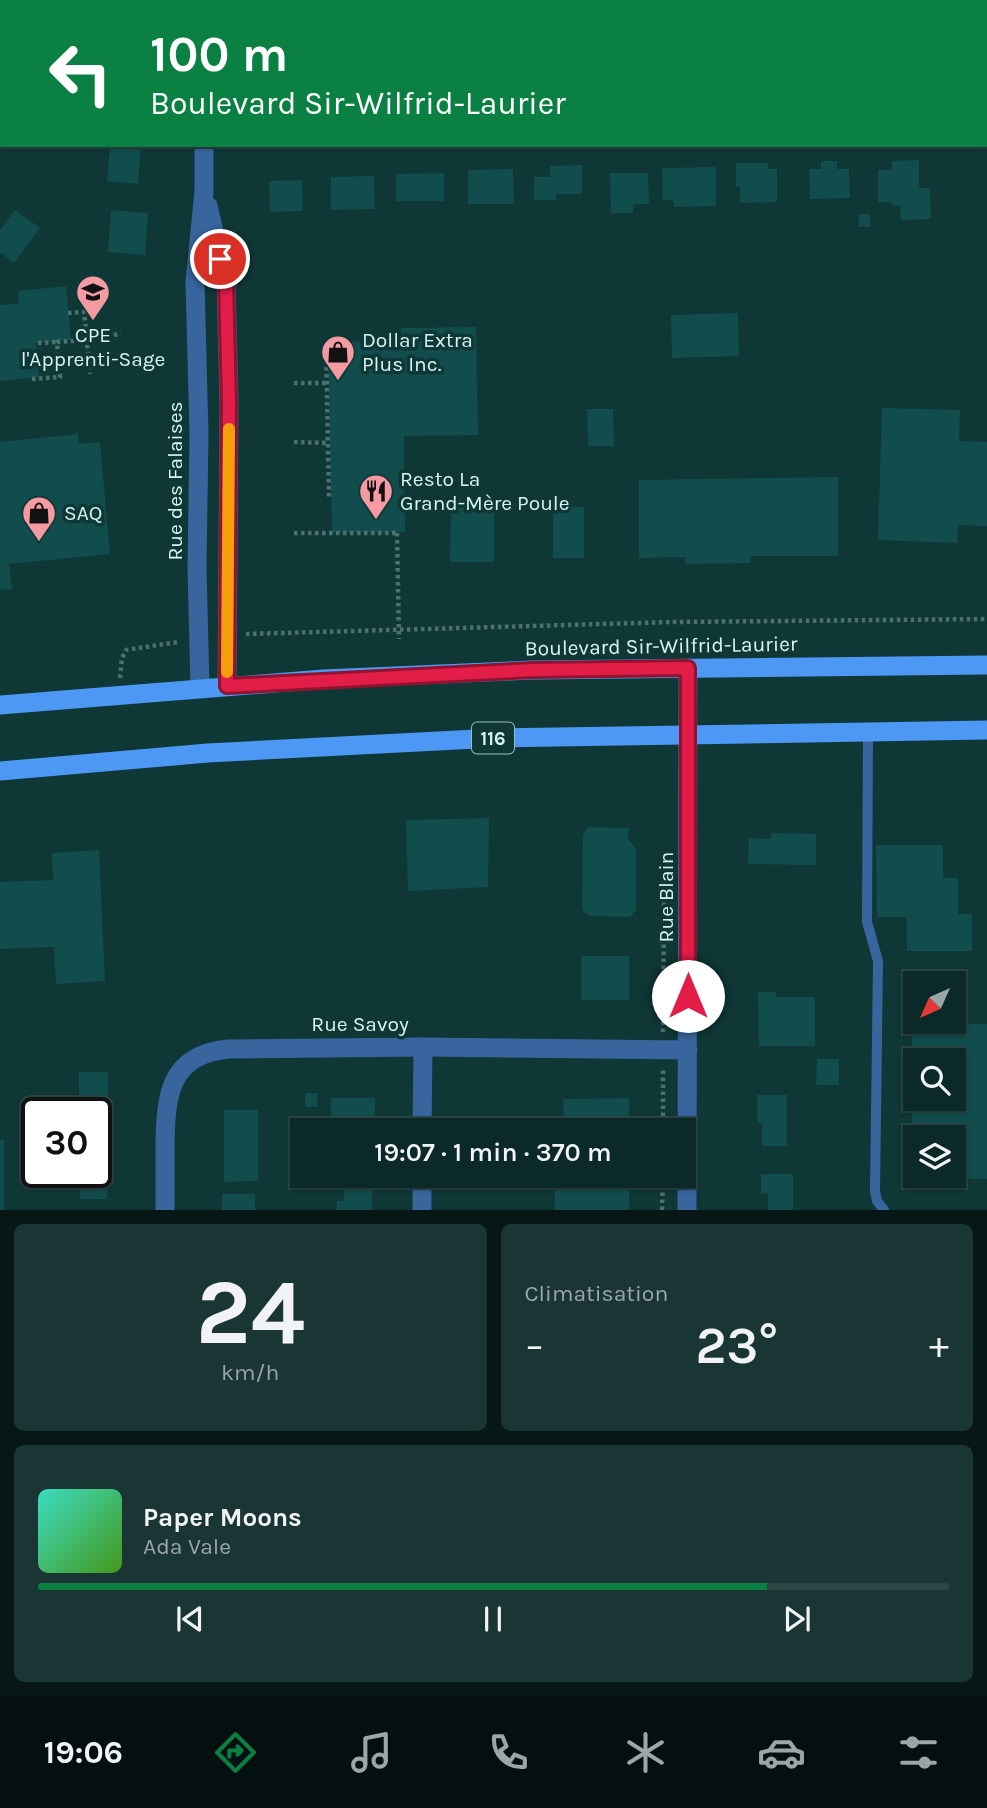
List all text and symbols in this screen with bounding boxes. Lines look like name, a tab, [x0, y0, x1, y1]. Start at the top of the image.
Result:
text: 100 m	[150, 26, 288, 83]
icon: left	[35, 28, 126, 119]
text: Boulevard Sir-Wilfrid-Laurier	[150, 85, 566, 122]
pin	[190, 229, 250, 289]
icon: arrive	[201, 240, 239, 278]
school or university icon: CPE l'Apprenti-Sage	[74, 273, 112, 322]
place label: CPE l'Apprenti-Sage	[21, 323, 165, 371]
place label: Dollar Extra Plus Inc.	[362, 328, 473, 376]
shop icon: Dollar Extra Plus Inc.	[319, 333, 357, 382]
street label: Rue des Falaises	[163, 401, 187, 561]
place label: Resto La Grand-Mère Poule	[400, 467, 570, 515]
restaurant icon: Resto La Grand-Mère Poule	[357, 472, 395, 521]
shop icon: SAQ	[20, 494, 58, 543]
place label: SAQ	[64, 501, 102, 525]
street label: Boulevard Sir-Wilfrid-Laurier	[524, 632, 798, 660]
road number: 116	[472, 722, 514, 754]
street label: Rue Blain	[654, 852, 678, 942]
position arrow	[651, 959, 725, 1033]
north arrow	[903, 971, 966, 1034]
map controls	[903, 971, 966, 1188]
street label: Rue Savoy	[311, 1012, 409, 1036]
button: search	[903, 1048, 966, 1111]
speed limit sign: 30	[21, 1097, 112, 1188]
button: layers	[903, 1125, 966, 1188]
text: 19:07 · 1 min · 370 m	[374, 1137, 612, 1168]
text: 24	[196, 1260, 305, 1366]
text: Climatisation	[525, 1280, 668, 1307]
text: 23°	[696, 1315, 778, 1376]
text: −	[525, 1323, 544, 1368]
text: +	[929, 1323, 949, 1368]
text: km/h	[221, 1359, 279, 1386]
text: Paper Moons	[143, 1502, 302, 1533]
text: Ada Vale	[143, 1533, 231, 1560]
icon: previous	[171, 1600, 209, 1638]
icon: pause	[474, 1600, 512, 1638]
icon: next	[778, 1600, 816, 1638]
icon: directions	[211, 1728, 260, 1777]
icon: music	[347, 1728, 396, 1777]
icon: phone	[484, 1728, 533, 1777]
icon: climate	[621, 1728, 670, 1777]
icon: car	[757, 1728, 806, 1777]
icon: filters	[894, 1728, 943, 1777]
text: 19:06	[44, 1734, 123, 1771]

